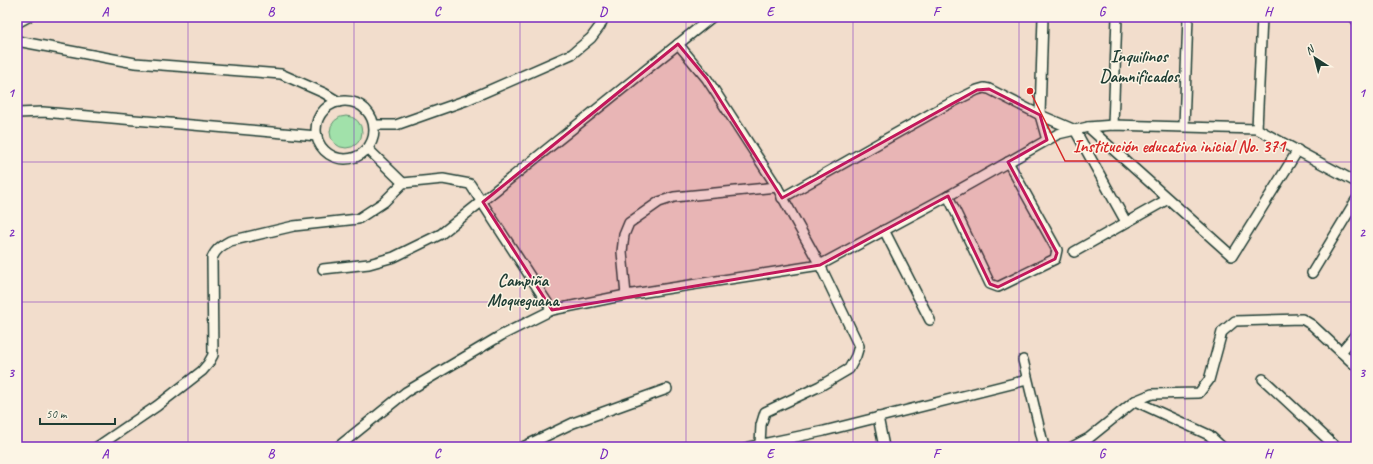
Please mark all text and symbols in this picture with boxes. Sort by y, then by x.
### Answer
text: A [102,4,110,20]
text: B [268,4,276,20]
text: C [434,4,442,20]
text: D [599,4,608,20]
text: E [767,4,776,20]
text: F [933,4,942,20]
text: G [1099,4,1107,20]
text: H [1264,4,1274,20]
north arrow [1295,38,1335,78]
text: N [1302,41,1318,58]
district label: Inquilinos Damnificados [1100,46,1180,87]
text: 1 [8,85,16,101]
text: 1 [1359,85,1367,101]
callout: Institución educativa inicial No. 371 [1065,132,1293,161]
text: Institución educativa inicial No. 371 [1073,136,1287,157]
text: 2 [8,225,15,241]
text: 2 [1359,225,1366,241]
district label: Campiña Moqueguana [487,270,561,311]
text: 3 [8,365,15,381]
text: 3 [1359,365,1366,381]
scale bar [40,400,115,426]
text: 50 m [46,406,68,422]
text: A [102,446,110,462]
text: B [268,446,276,462]
text: C [434,446,442,462]
text: D [599,446,608,462]
text: E [767,446,776,462]
text: F [933,446,942,462]
text: G [1099,446,1107,462]
text: H [1264,446,1274,462]

